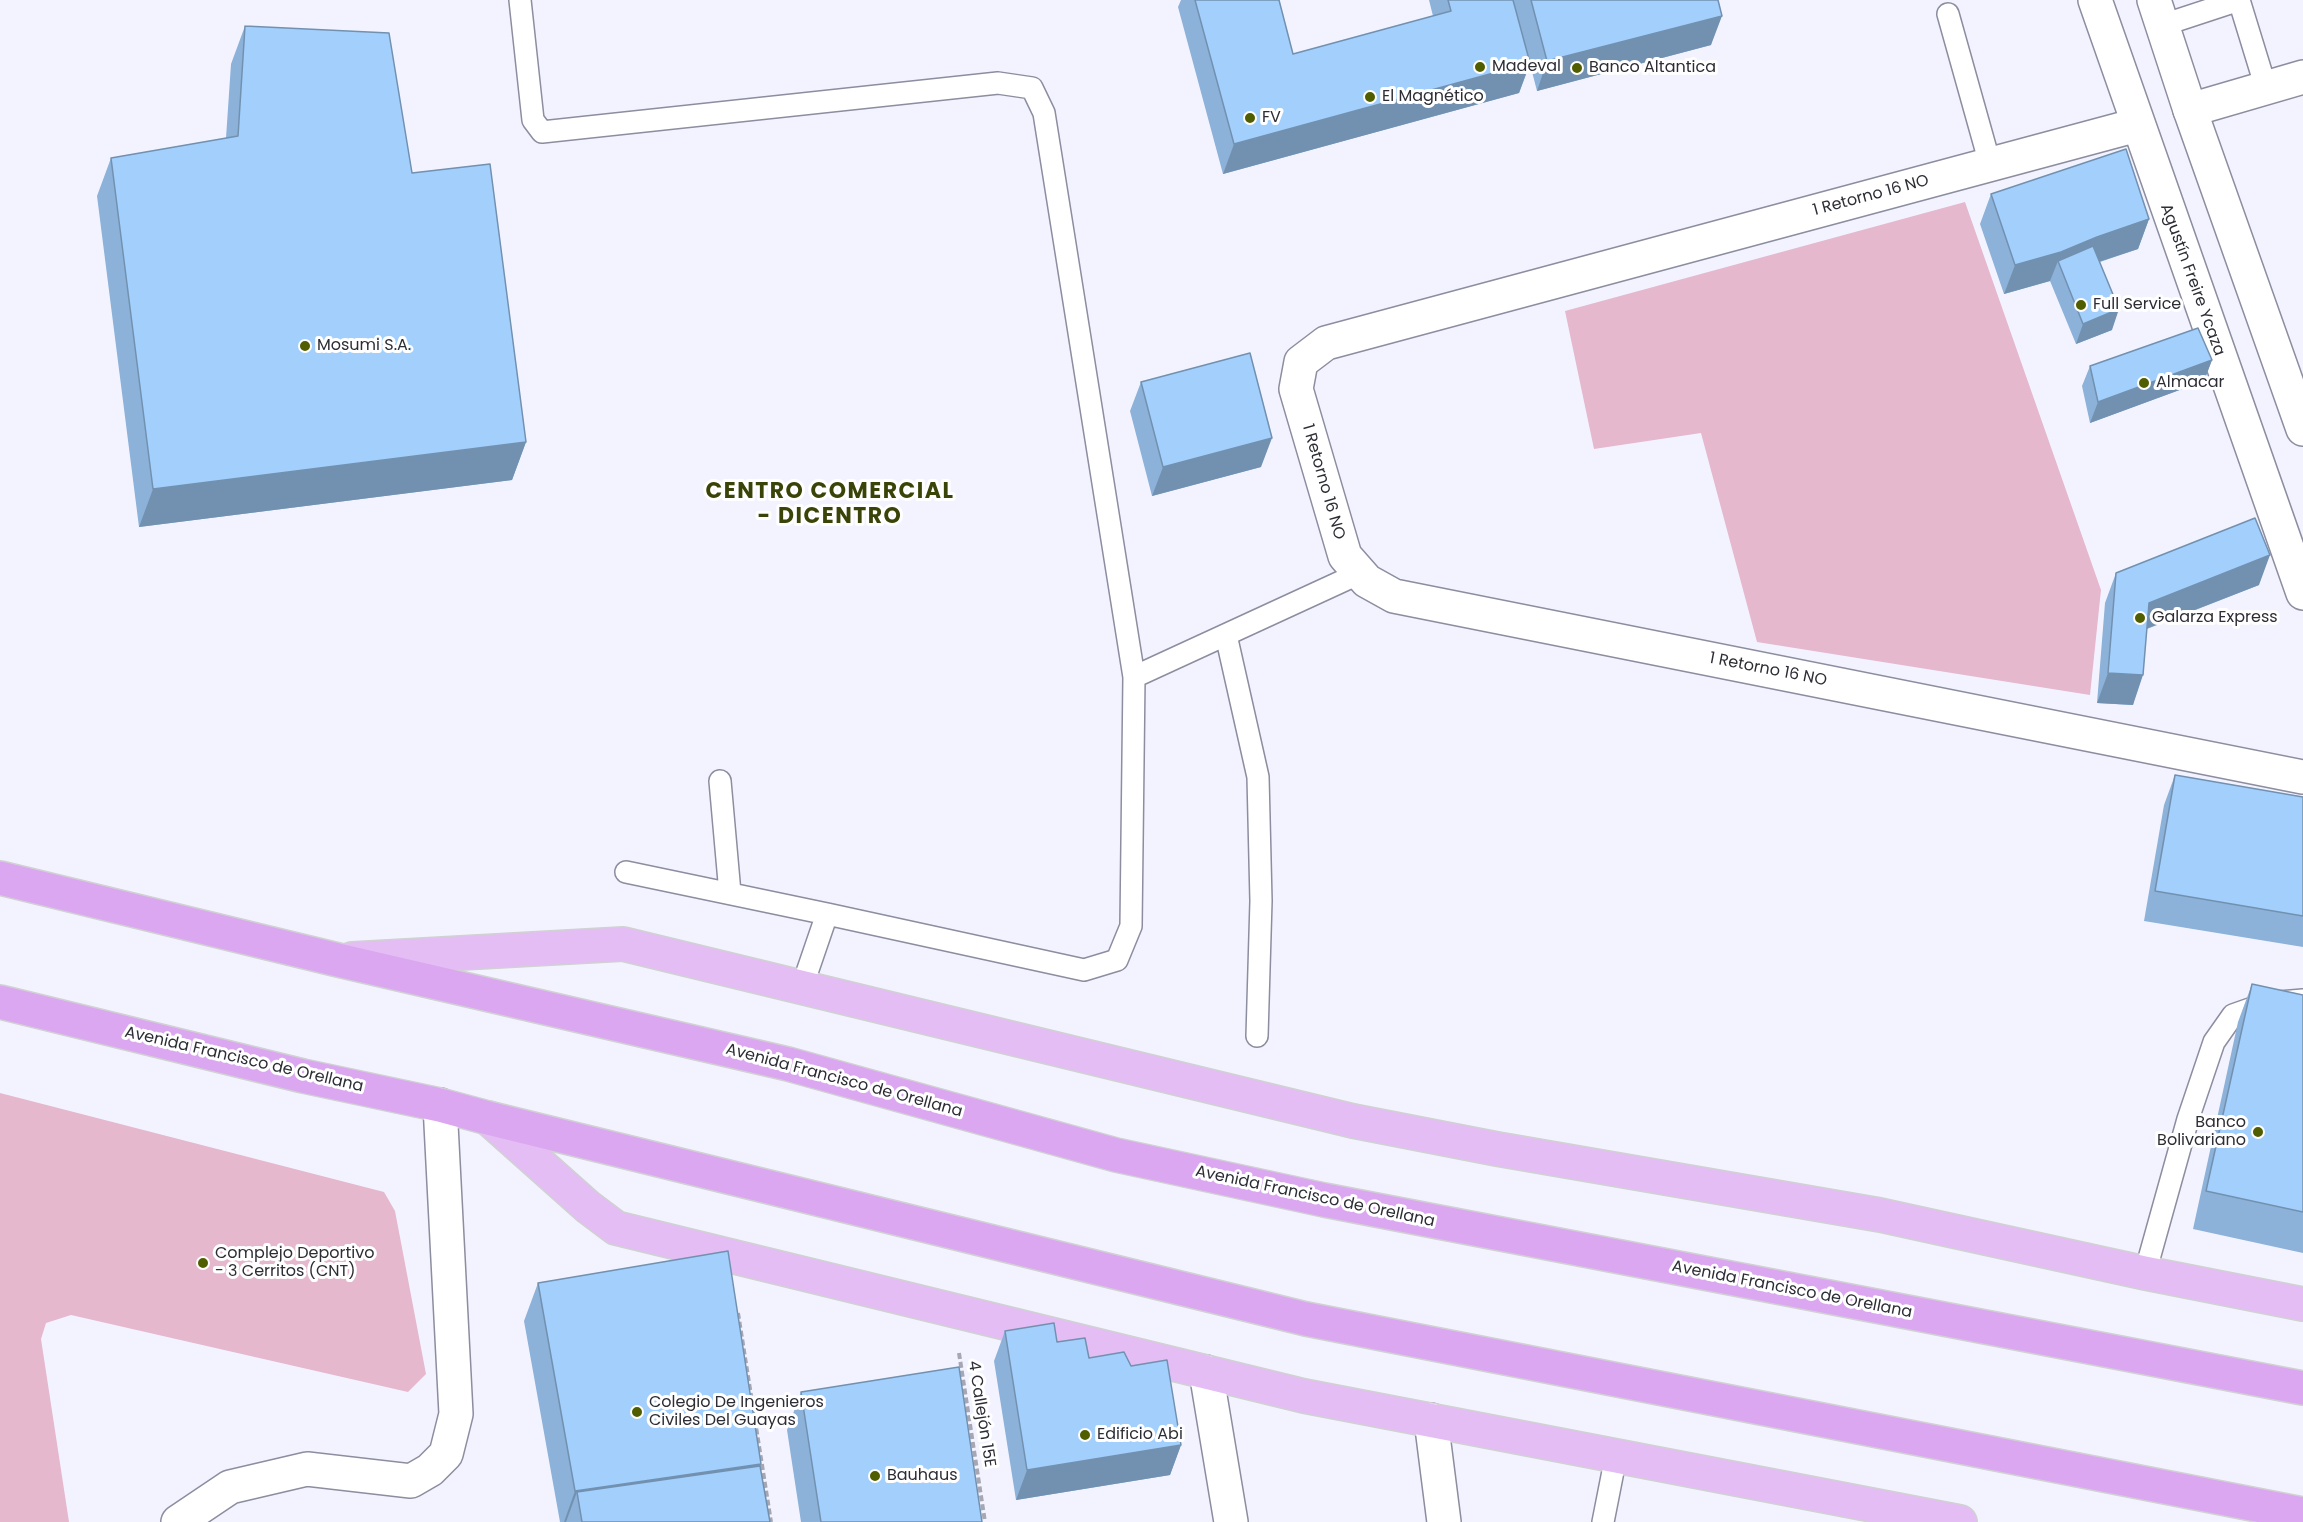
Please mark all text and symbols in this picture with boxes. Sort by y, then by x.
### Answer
place label: Madeval [1492,57,1561,77]
place label: Banco Altantica [1589,58,1716,78]
marker: Madeval [1473,60,1487,74]
marker: Banco Altantica [1570,61,1584,75]
place label: El Magnético [1382,87,1484,107]
marker: El Magnético [1363,90,1377,104]
place label: FV [1262,108,1281,128]
marker: FV [1243,111,1257,125]
street label: 1 Retorno 16 NO [1811,171,1931,221]
street label: Agustín Freire Ycaza [2156,201,2228,359]
place label: Full Service [2093,295,2181,315]
marker: Full Service [2074,298,2088,312]
place label: Mosumi S.A. [317,336,411,356]
marker: Mosumi S.A. [298,339,312,353]
place label: Almacar [2156,373,2225,393]
marker: Almacar [2137,376,2151,390]
street label: 1 Retorno 16 NO [1297,422,1349,542]
district label: CENTRO COMERCIAL - DICENTRO [706,479,954,530]
place label: Galarza Express [2152,608,2278,628]
marker: Galarza Express [2133,611,2147,625]
street label: 1 Retorno 16 NO [1708,649,1828,691]
street label: Avenida Francisco de Orellana [123,1023,365,1097]
street label: Avenida Francisco de Orellana [724,1040,964,1122]
place label: Banco Bolivariano [2157,1113,2246,1151]
marker: Banco Bolivariano [2251,1125,2265,1139]
street label: Avenida Francisco de Orellana [1194,1162,1436,1232]
place label: Complejo Deportivo - 3 Cerritos (CNT) [215,1244,374,1282]
marker: Complejo Deportivo - 3 Cerritos (CNT) [196,1256,210,1270]
street label: Avenida Francisco de Orellana [1670,1257,1914,1323]
street label: 4 Callejón 15E [963,1359,999,1469]
place label: Colegio De Ingenieros Civiles Del Guayas [649,1393,824,1431]
marker: Colegio De Ingenieros Civiles Del Guayas [630,1405,644,1419]
place label: Edificio Abi [1097,1425,1183,1445]
marker: Edificio Abi [1078,1428,1092,1442]
place label: Bauhaus [887,1466,958,1486]
marker: Bauhaus [868,1469,882,1483]

